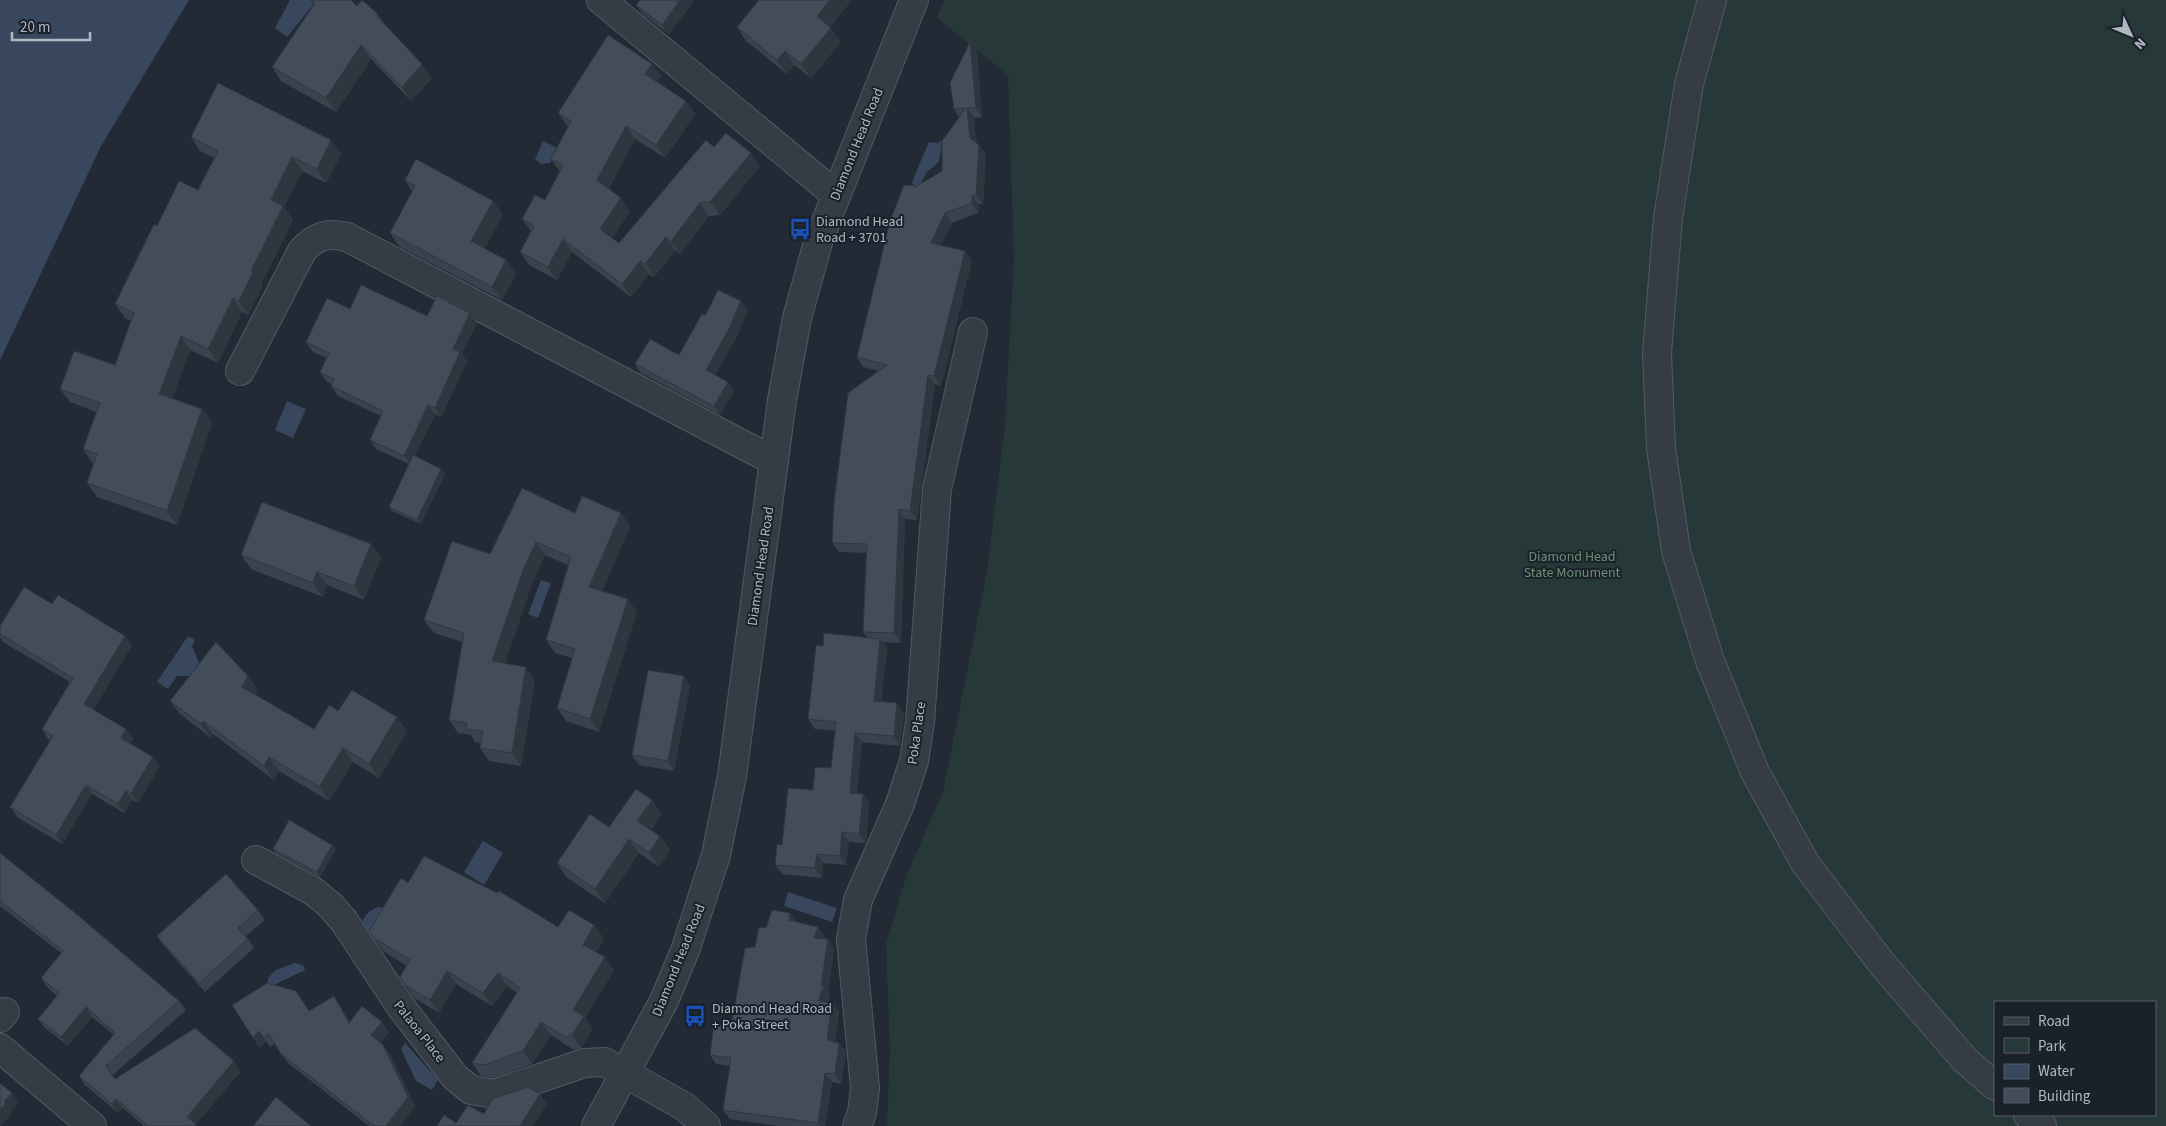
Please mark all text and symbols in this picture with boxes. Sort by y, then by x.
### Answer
scale bar [12,10,90,42]
north arrow [2106,10,2156,60]
text: 20 m [20,17,50,38]
text: N [2129,33,2150,54]
street label: Diamond Head Road [825,85,889,204]
place label: Diamond Head Road + 3701 [816,212,903,248]
bus stop icon: Diamond Head Road + 3701 [787,216,813,242]
street label: Diamond Head Road [743,505,779,627]
park label: Diamond Head State Monument [1524,547,1621,583]
street label: Poka Place [903,700,931,766]
street label: Diamond Head Road [647,901,711,1020]
street label: Palaoa Place [389,996,450,1067]
place label: Diamond Head Road + Poka Street [712,999,832,1035]
legend [1994,1001,2156,1116]
bus stop icon: Diamond Head Road + Poka Street [682,1003,708,1029]
text: Road [2038,1011,2070,1032]
text: Park [2038,1036,2067,1057]
text: Water [2038,1061,2075,1082]
text: Building [2038,1086,2091,1107]

